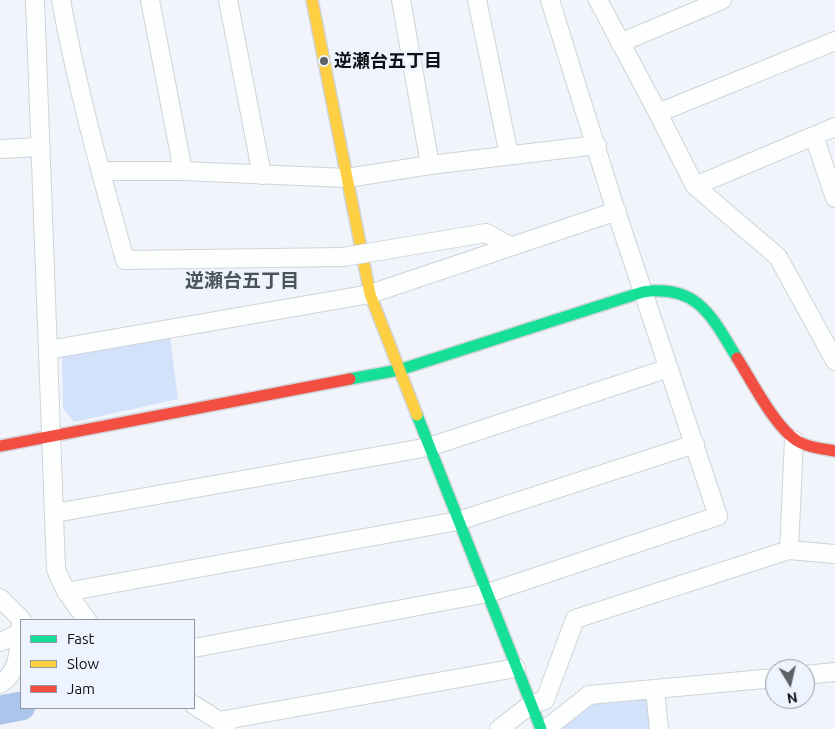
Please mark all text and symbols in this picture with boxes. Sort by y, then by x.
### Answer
place label: 逆瀬台五丁目 [334,50,442,72]
marker: 逆瀬台五丁目 [318,55,330,67]
district label: 逆瀬台五丁目 [185,270,299,292]
legend [20,619,195,709]
text: Fast [67,630,94,647]
text: Slow [67,655,99,672]
north arrow [765,659,815,709]
text: Jam [67,680,95,697]
text: N [786,689,799,707]

